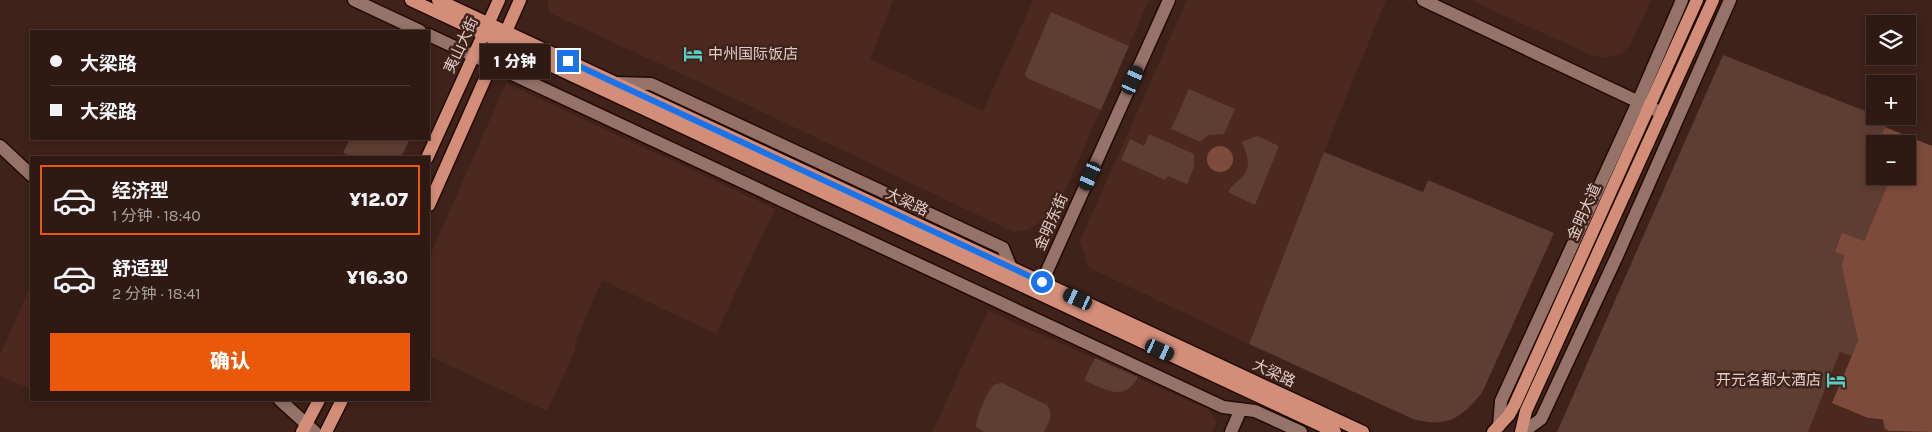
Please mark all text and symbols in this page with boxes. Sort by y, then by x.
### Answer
street label: 夷山大街 [440,14,482,76]
map controls [1866,15,1916,185]
button: layers [1866,15,1916,65]
hotel icon: 中州国际饭店 [682,43,704,65]
callout: 1 分钟 [480,44,550,78]
place label: 中州国际饭店 [708,45,798,63]
route end [557,50,579,72]
text: 1 分钟 [494,52,536,71]
text: 大梁路 [80,53,137,75]
car [1120,63,1145,97]
button: + [1866,75,1916,125]
text: 大梁路 [80,101,137,123]
button: − [1866,135,1916,185]
car [1077,159,1102,193]
icon: car [52,178,97,223]
text: 经济型 [112,180,169,202]
street label: 金明大道 [1564,181,1604,243]
street label: 大梁路 [883,184,931,220]
text: ¥12.07 [349,189,408,211]
street label: 金明东街 [1031,191,1071,253]
text: 1 分钟 · 18:40 [112,206,201,225]
icon: car [52,256,97,301]
text: 舒适型 [112,258,169,280]
text: ¥16.30 [347,267,408,289]
route start [1031,271,1053,293]
text: 2 分钟 · 18:41 [112,284,201,303]
car [1061,286,1094,312]
button: 确认 [50,333,410,391]
car [1143,337,1176,363]
street label: 大梁路 [1250,355,1298,391]
hotel icon: 开元名都大酒店 [1825,369,1847,391]
place label: 开元名都大酒店 [1716,371,1821,389]

